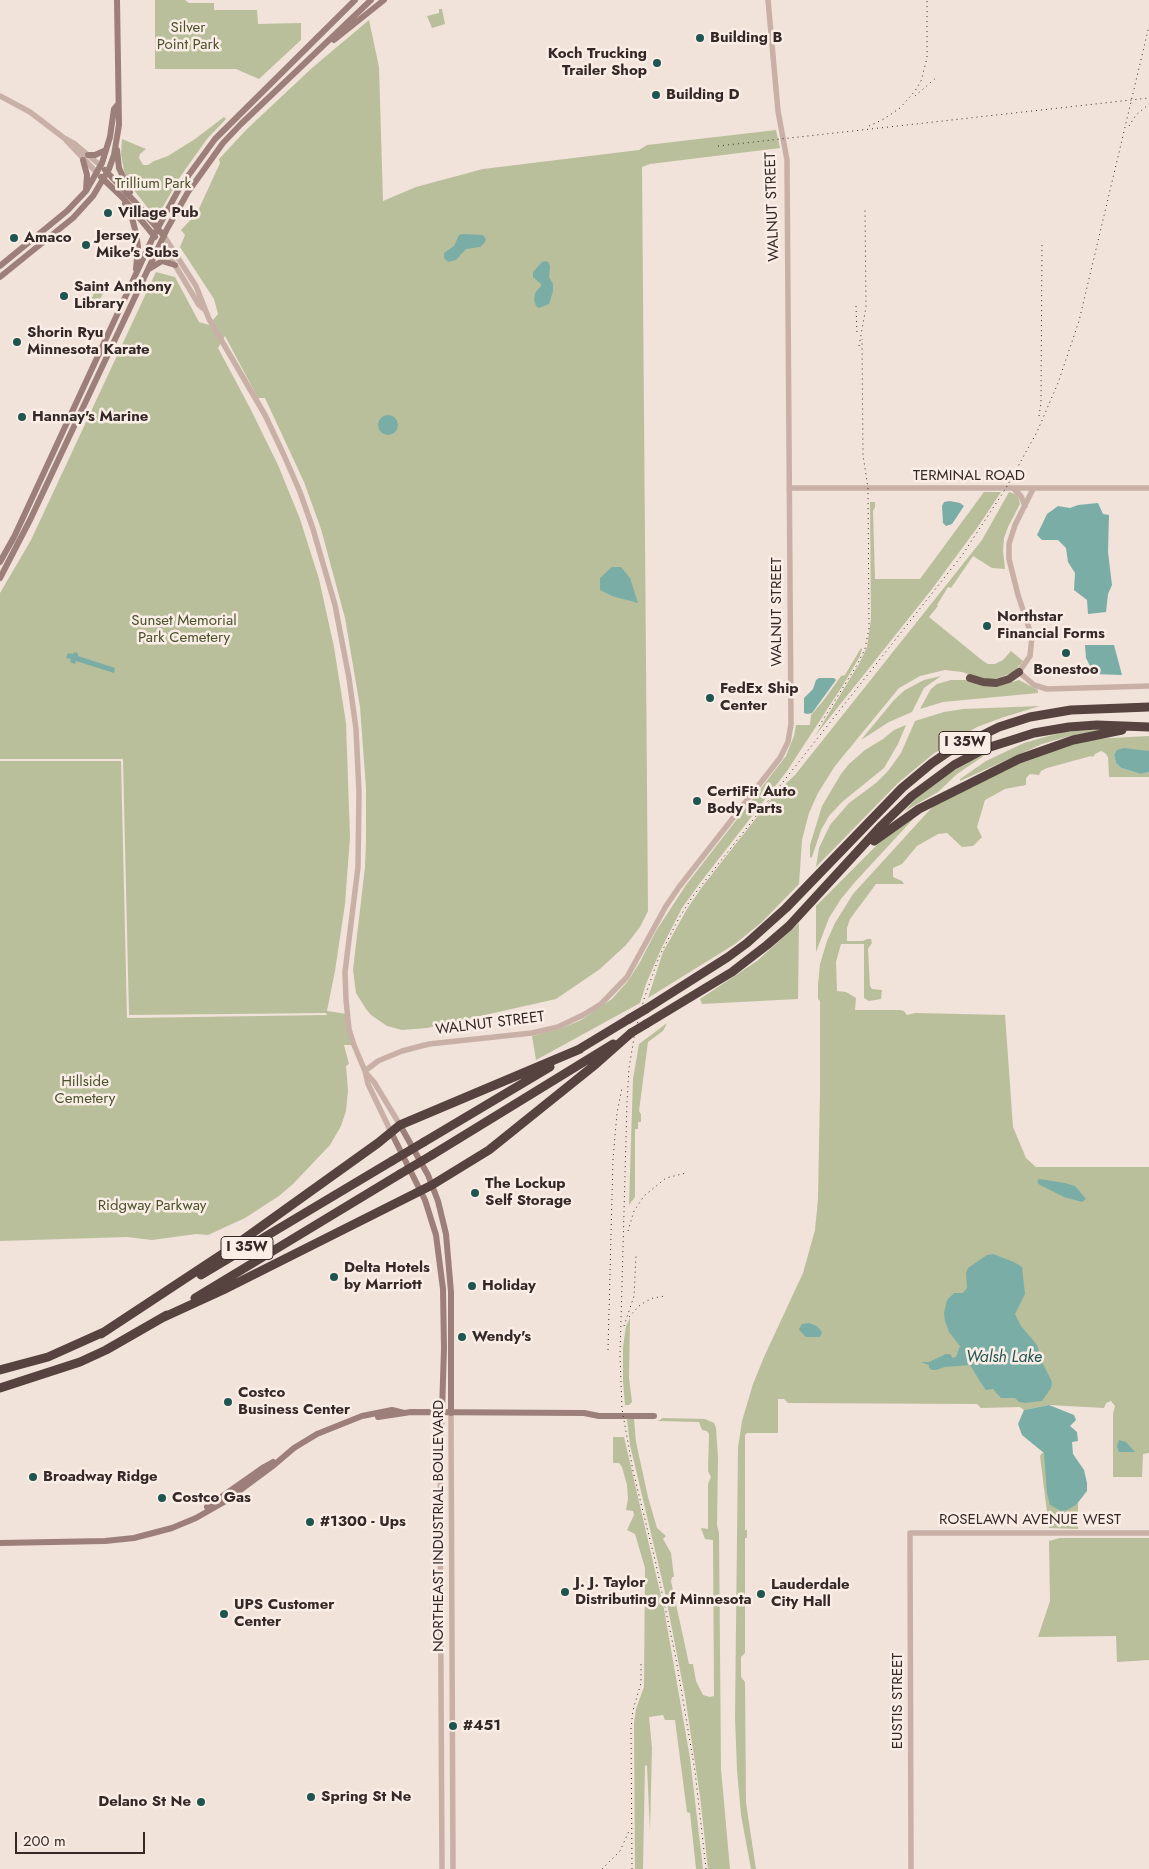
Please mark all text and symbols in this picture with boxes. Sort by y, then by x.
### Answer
park label: Silver Point Park [157,19,219,54]
place label: Building B [710,29,782,47]
marker: Building B [694,32,706,44]
place label: Koch Trucking Trailer Shop [548,45,647,80]
marker: Koch Trucking Trailer Shop [651,57,663,69]
place label: Building D [666,86,739,104]
marker: Building D [650,89,662,101]
street label: WALNUT STREET [762,152,784,262]
park label: Trillium Park [115,175,191,193]
place label: Village Pub [118,204,199,222]
marker: Village Pub [102,207,114,219]
place label: Jersey Mike's Subs [96,227,179,262]
place label: Amaco [24,229,72,247]
marker: Amaco [8,232,20,244]
marker: Jersey Mike's Subs [80,239,92,251]
place label: Saint Anthony Library [74,278,172,313]
marker: Saint Anthony Library [58,290,70,302]
place label: Shorin Ryu Minnesota Karate [27,324,150,359]
marker: Shorin Ryu Minnesota Karate [11,336,23,348]
place label: Hannay's Marine [32,408,148,426]
marker: Hannay's Marine [16,411,28,423]
street label: TERMINAL ROAD [913,467,1025,485]
street label: WALNUT STREET [768,557,786,667]
place label: Northstar Financial Forms [997,608,1105,643]
park label: Sunset Memorial Park Cemetery [131,612,237,647]
marker: Northstar Financial Forms [981,620,993,632]
marker: Bonestoo [1060,647,1072,659]
place label: Bonestoo [1033,661,1099,679]
place label: FedEx Ship Center [720,680,799,715]
marker: FedEx Ship Center [704,692,716,704]
road number: I 35W [939,731,991,754]
place label: CertiFit Auto Body Parts [707,783,796,818]
marker: CertiFit Auto Body Parts [691,795,703,807]
street label: WALNUT STREET [435,1008,545,1040]
park label: Hillside Cemetery [55,1073,115,1108]
place label: The Lockup Self Storage [485,1175,572,1210]
marker: The Lockup Self Storage [469,1187,481,1199]
park label: Ridgway Parkway [98,1197,206,1215]
road number: I 35W [221,1236,273,1260]
place label: Delta Hotels by Marriott [344,1259,430,1294]
marker: Delta Hotels by Marriott [328,1271,340,1283]
place label: Holiday [482,1277,536,1295]
marker: Holiday [466,1280,478,1292]
place label: Wendy's [472,1328,531,1346]
marker: Wendy's [456,1331,468,1343]
water label: Walsh Lake [966,1348,1042,1368]
place label: Costco Business Center [238,1384,350,1419]
marker: Costco Business Center [222,1396,234,1408]
street label: NORTHEAST INDUSTRIAL BOULEVARD [430,1400,448,1652]
place label: Broadway Ridge [43,1468,158,1486]
marker: Broadway Ridge [27,1471,39,1483]
place label: Costco Gas [172,1489,251,1507]
marker: Costco Gas [156,1492,168,1504]
street label: ROSELAWN AVENUE WEST [939,1511,1121,1529]
place label: #1300 - Ups [320,1513,406,1531]
marker: #1300 - Ups [304,1516,316,1528]
place label: J. J. Taylor Distributing of Minnesota [575,1574,752,1609]
place label: Lauderdale City Hall [771,1576,850,1611]
marker: J. J. Taylor Distributing of Minnesota [559,1586,571,1598]
marker: Lauderdale City Hall [755,1588,767,1600]
place label: UPS Customer Center [234,1596,334,1631]
marker: UPS Customer Center [218,1608,230,1620]
street label: EUSTIS STREET [889,1653,907,1749]
place label: #451 [463,1717,501,1735]
marker: #451 [447,1720,459,1732]
place label: Spring St Ne [321,1788,411,1806]
marker: Spring St Ne [305,1791,317,1803]
place label: Delano St Ne [98,1793,191,1811]
marker: Delano St Ne [195,1796,207,1808]
scale bar [18,1822,148,1854]
text: 200 m [23,1830,66,1852]

